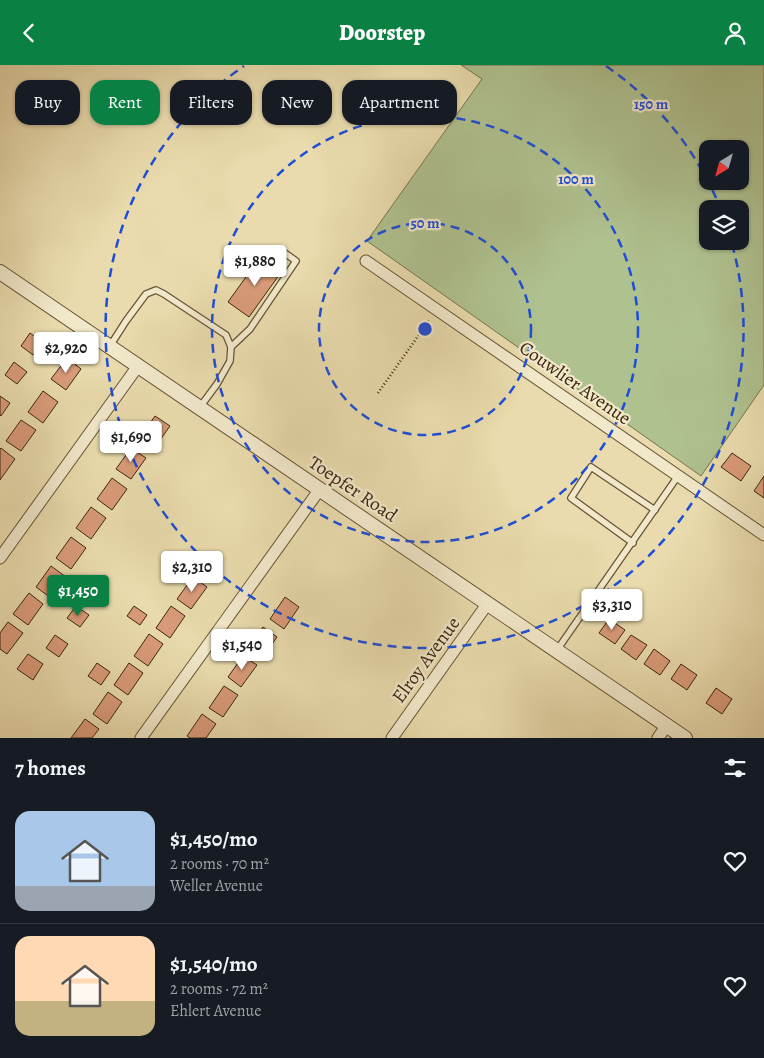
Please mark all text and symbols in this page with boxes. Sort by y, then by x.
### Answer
text: Doorstep [339,18,425,48]
icon: back [15,19,43,47]
icon: person [721,19,749,47]
chip: Buy [15,80,80,125]
chip: Rent [90,80,160,125]
chip: Filters [170,80,252,125]
chip: New [262,80,332,125]
chip: Apartment [342,80,457,125]
text: 150 m [634,94,669,114]
north arrow [699,140,749,190]
map controls [699,140,749,250]
text: 100 m [558,169,594,189]
button: layers [699,200,749,250]
text: 50 m [410,213,440,233]
pin: $1,880 [214,245,296,287]
text: $1,880 [235,250,275,272]
centre of rings [416,320,434,338]
pin: $2,920 [25,331,107,374]
street label: Couwlier Avenue [514,335,636,431]
text: $2,920 [45,337,87,359]
pin: $1,690 [90,421,172,463]
text: $1,690 [111,426,151,448]
street label: Toepfer Road [303,450,403,529]
pin: $2,310 [151,551,233,593]
text: $2,310 [172,556,212,578]
pin: $1,450 [37,575,119,617]
text: $1,450 [58,580,98,602]
pin: $3,310 [571,589,653,631]
text: $3,310 [592,594,632,616]
street label: Elroy Avenue [386,612,466,708]
pin: $1,540 [201,629,283,671]
text: $1,540 [222,634,262,656]
text: 7 homes [15,754,86,782]
icon: filters [721,754,749,782]
text: $1,450/mo [170,825,258,853]
icon: home [55,831,115,891]
icon: heart [721,847,749,875]
text: 2 rooms · 70 m² [170,853,269,875]
text: Weller Avenue [170,875,263,897]
text: $1,540/mo [170,950,258,978]
icon: home [55,956,115,1016]
icon: heart [721,972,749,1000]
text: 2 rooms · 72 m² [170,978,268,1000]
text: Ehlert Avenue [170,1000,261,1022]

